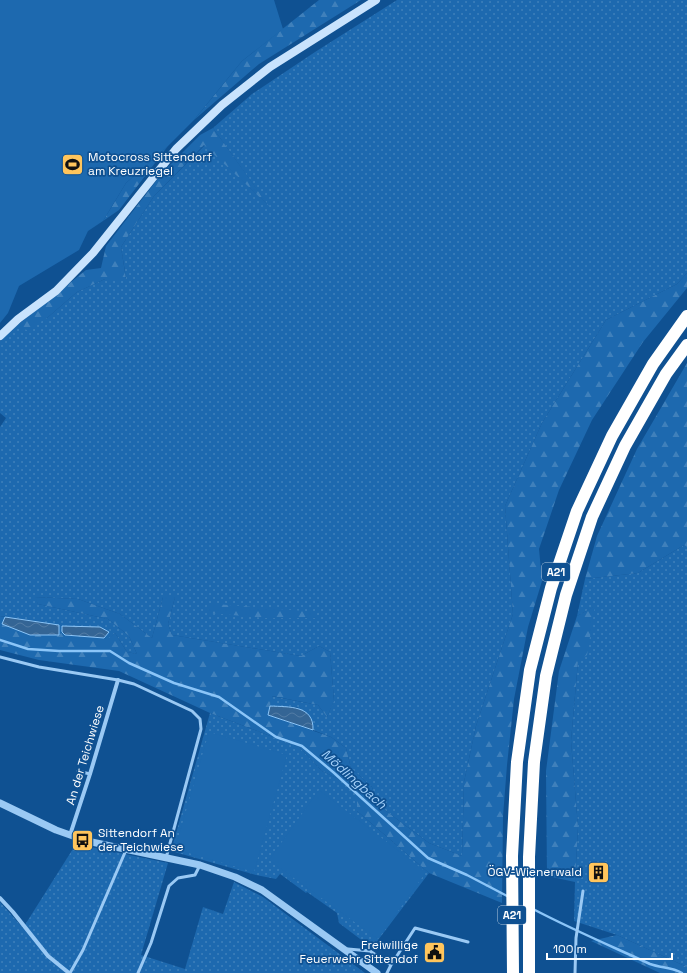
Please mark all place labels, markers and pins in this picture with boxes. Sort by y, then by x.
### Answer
place label: Motocross Sittendorf am Kreuzriegel [88,149,212,179]
sports icon: Motocross Sittendorf am Kreuzriegel [60,151,86,177]
place label: Sittendorf An der Teichwiese [98,825,184,855]
bus stop icon: Sittendorf An der Teichwiese [70,827,96,853]
building icon: ÖGV-Wienerwald [585,859,611,885]
place label: ÖGV-Wienerwald [488,864,582,880]
place label: Freiwillige Feuerwehr Sittendof [300,937,418,967]
public building icon: Freiwillige Feuerwehr Sittendof [421,939,447,965]

